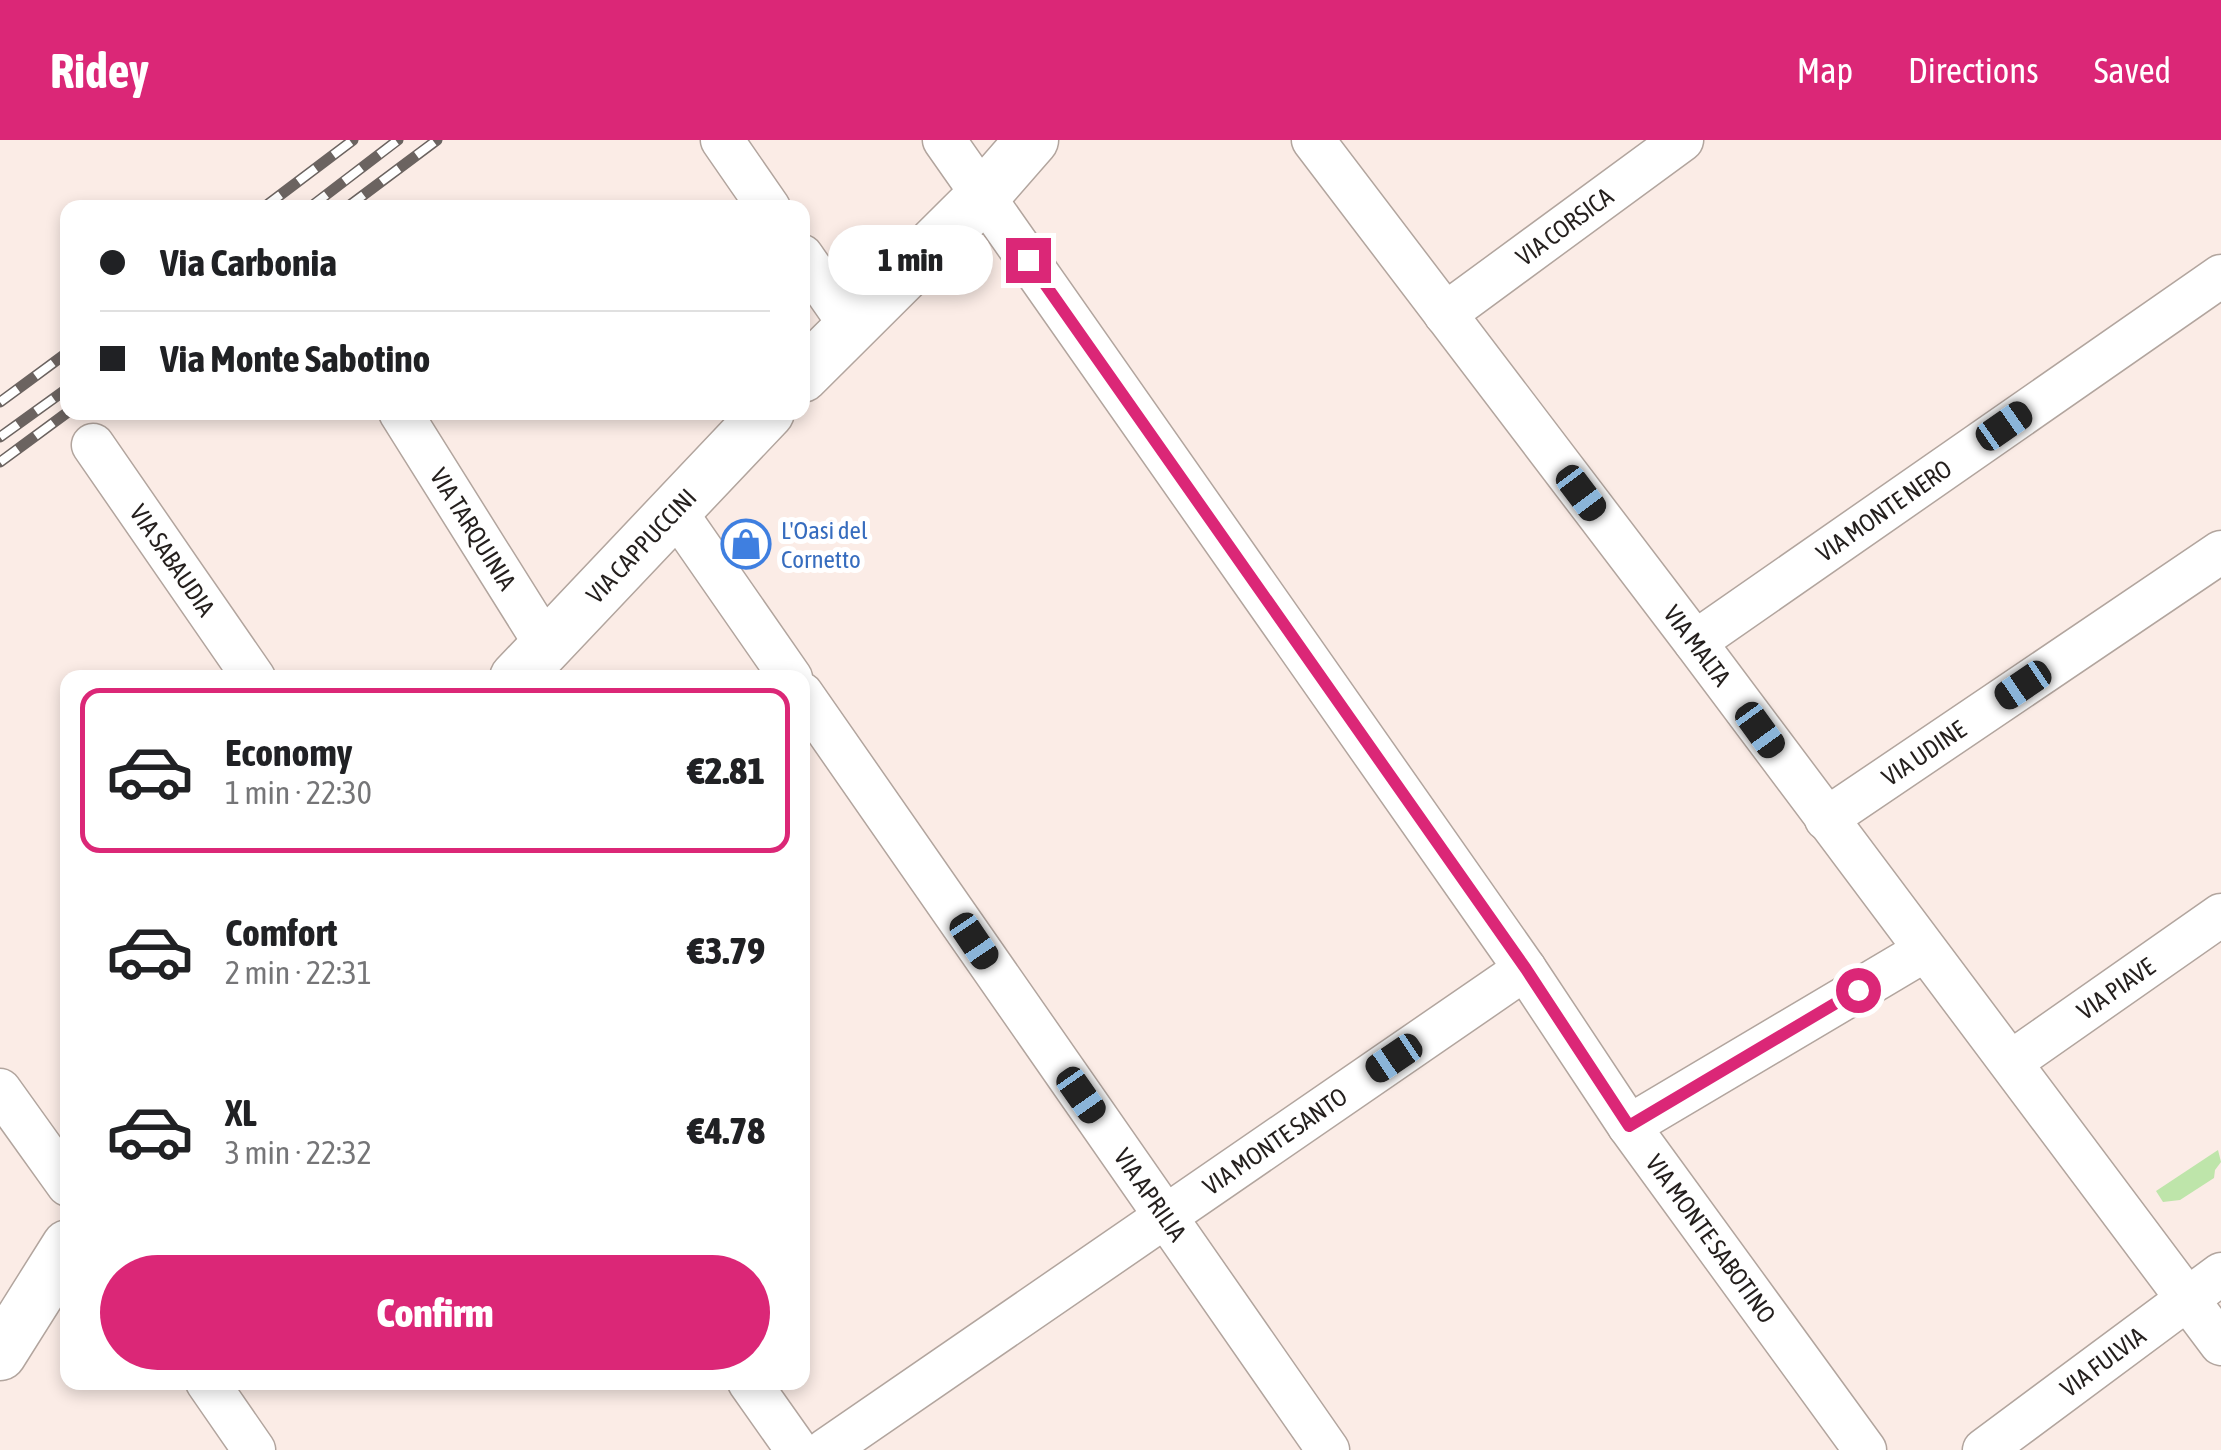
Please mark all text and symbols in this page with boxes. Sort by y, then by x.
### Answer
text: Ridey [50,43,149,98]
text: Map [1797,50,1853,90]
text: Directions [1908,50,2039,90]
text: Saved [2094,50,2171,90]
street label: VIA CORSICA [1511,181,1619,271]
callout: 1 min [828,225,993,295]
route end [1006,238,1051,283]
text: Via Carbonia [160,241,337,284]
text: 1 min [878,241,943,278]
text: Via Monte Sabotino [160,337,431,380]
car [1971,397,2037,455]
street label: VIA MONTE NERO [1811,454,1957,567]
car [1551,460,1611,526]
street label: VIA TARQUINIA [425,463,522,595]
street label: VIA CAPPUCCINI [581,483,702,609]
street label: VIA SABAUDIA [124,499,221,622]
place label: L'Oasi del Cornetto [781,516,868,573]
shop icon: L'Oasi del Cornetto [720,518,772,570]
street label: VIA MALTA [1658,600,1737,692]
car [1990,656,2056,714]
car [1730,697,1790,763]
street label: VIA UDINE [1877,715,1971,791]
icon: car [105,726,195,816]
text: Economy [225,731,352,774]
text: €2.81 [688,749,765,792]
text: 1 min · 22:30 [225,774,372,811]
icon: car [105,906,195,996]
car [945,908,1003,974]
text: Comfort [225,911,337,954]
text: €3.79 [688,929,765,972]
street label: VIA PIAVE [2072,952,2160,1025]
text: 2 min · 22:31 [225,954,372,991]
route start [1836,968,1881,1013]
car [1361,1029,1427,1087]
car [1052,1062,1110,1128]
street label: VIA MONTE SANTO [1198,1082,1352,1200]
icon: car [105,1086,195,1176]
text: XL [225,1091,257,1134]
text: €4.78 [688,1109,765,1152]
text: 3 min · 22:32 [225,1134,372,1171]
street label: VIA APRILIA [1109,1143,1193,1247]
street label: VIA MONTE SABOTINO [1641,1149,1782,1328]
button: Confirm [100,1255,770,1370]
street label: VIA FULVIA [2055,1321,2151,1402]

